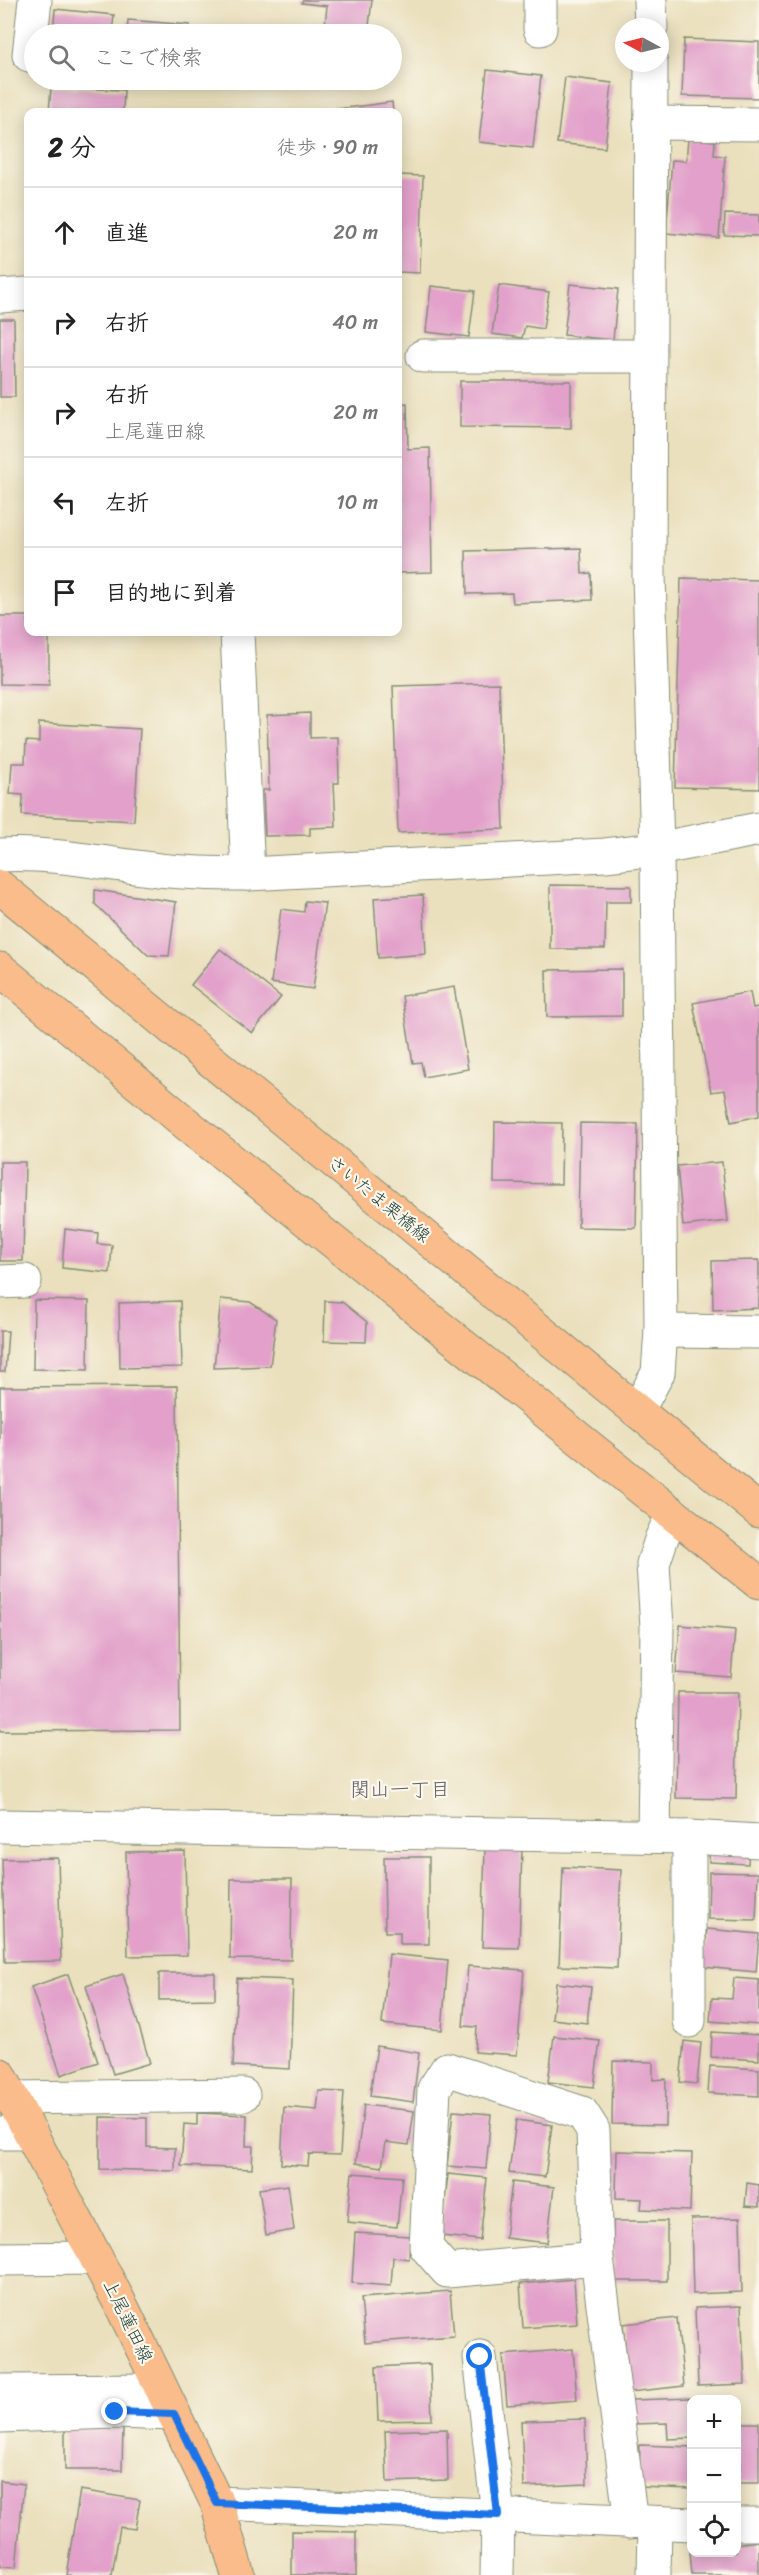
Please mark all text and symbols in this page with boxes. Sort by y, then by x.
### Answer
north arrow [615,18,669,72]
search box [24,24,402,90]
text: ここで検索 [93,38,203,77]
icon: search [45,41,78,74]
text: 2 分 [48,124,96,170]
text: 徒歩 · 90 m [277,130,378,165]
text: 直進 [105,213,149,252]
text: 20 m [333,215,378,250]
icon: ahead [48,216,81,249]
text: 右折 [105,303,149,342]
text: 40 m [332,305,378,340]
icon: right [48,306,81,339]
text: 右折 [105,375,149,414]
text: 20 m [333,395,378,430]
icon: right [48,396,81,429]
text: 上尾蓮田線 [105,414,205,449]
text: 左折 [105,483,149,522]
text: 10 m [336,485,378,520]
icon: left [48,486,81,519]
text: 目的地に到着 [105,573,237,612]
icon: arrive [48,576,81,609]
street label: さいたま栗橋線 [320,1147,438,1251]
district label: 関山一丁目 [350,1772,450,1807]
street label: 上尾蓮田線 [94,2274,162,2368]
route start [466,2343,492,2369]
map controls [687,2395,741,2557]
button: + [687,2395,741,2449]
route end [101,2398,127,2424]
button: − [687,2449,741,2503]
button: locate [687,2503,741,2557]

